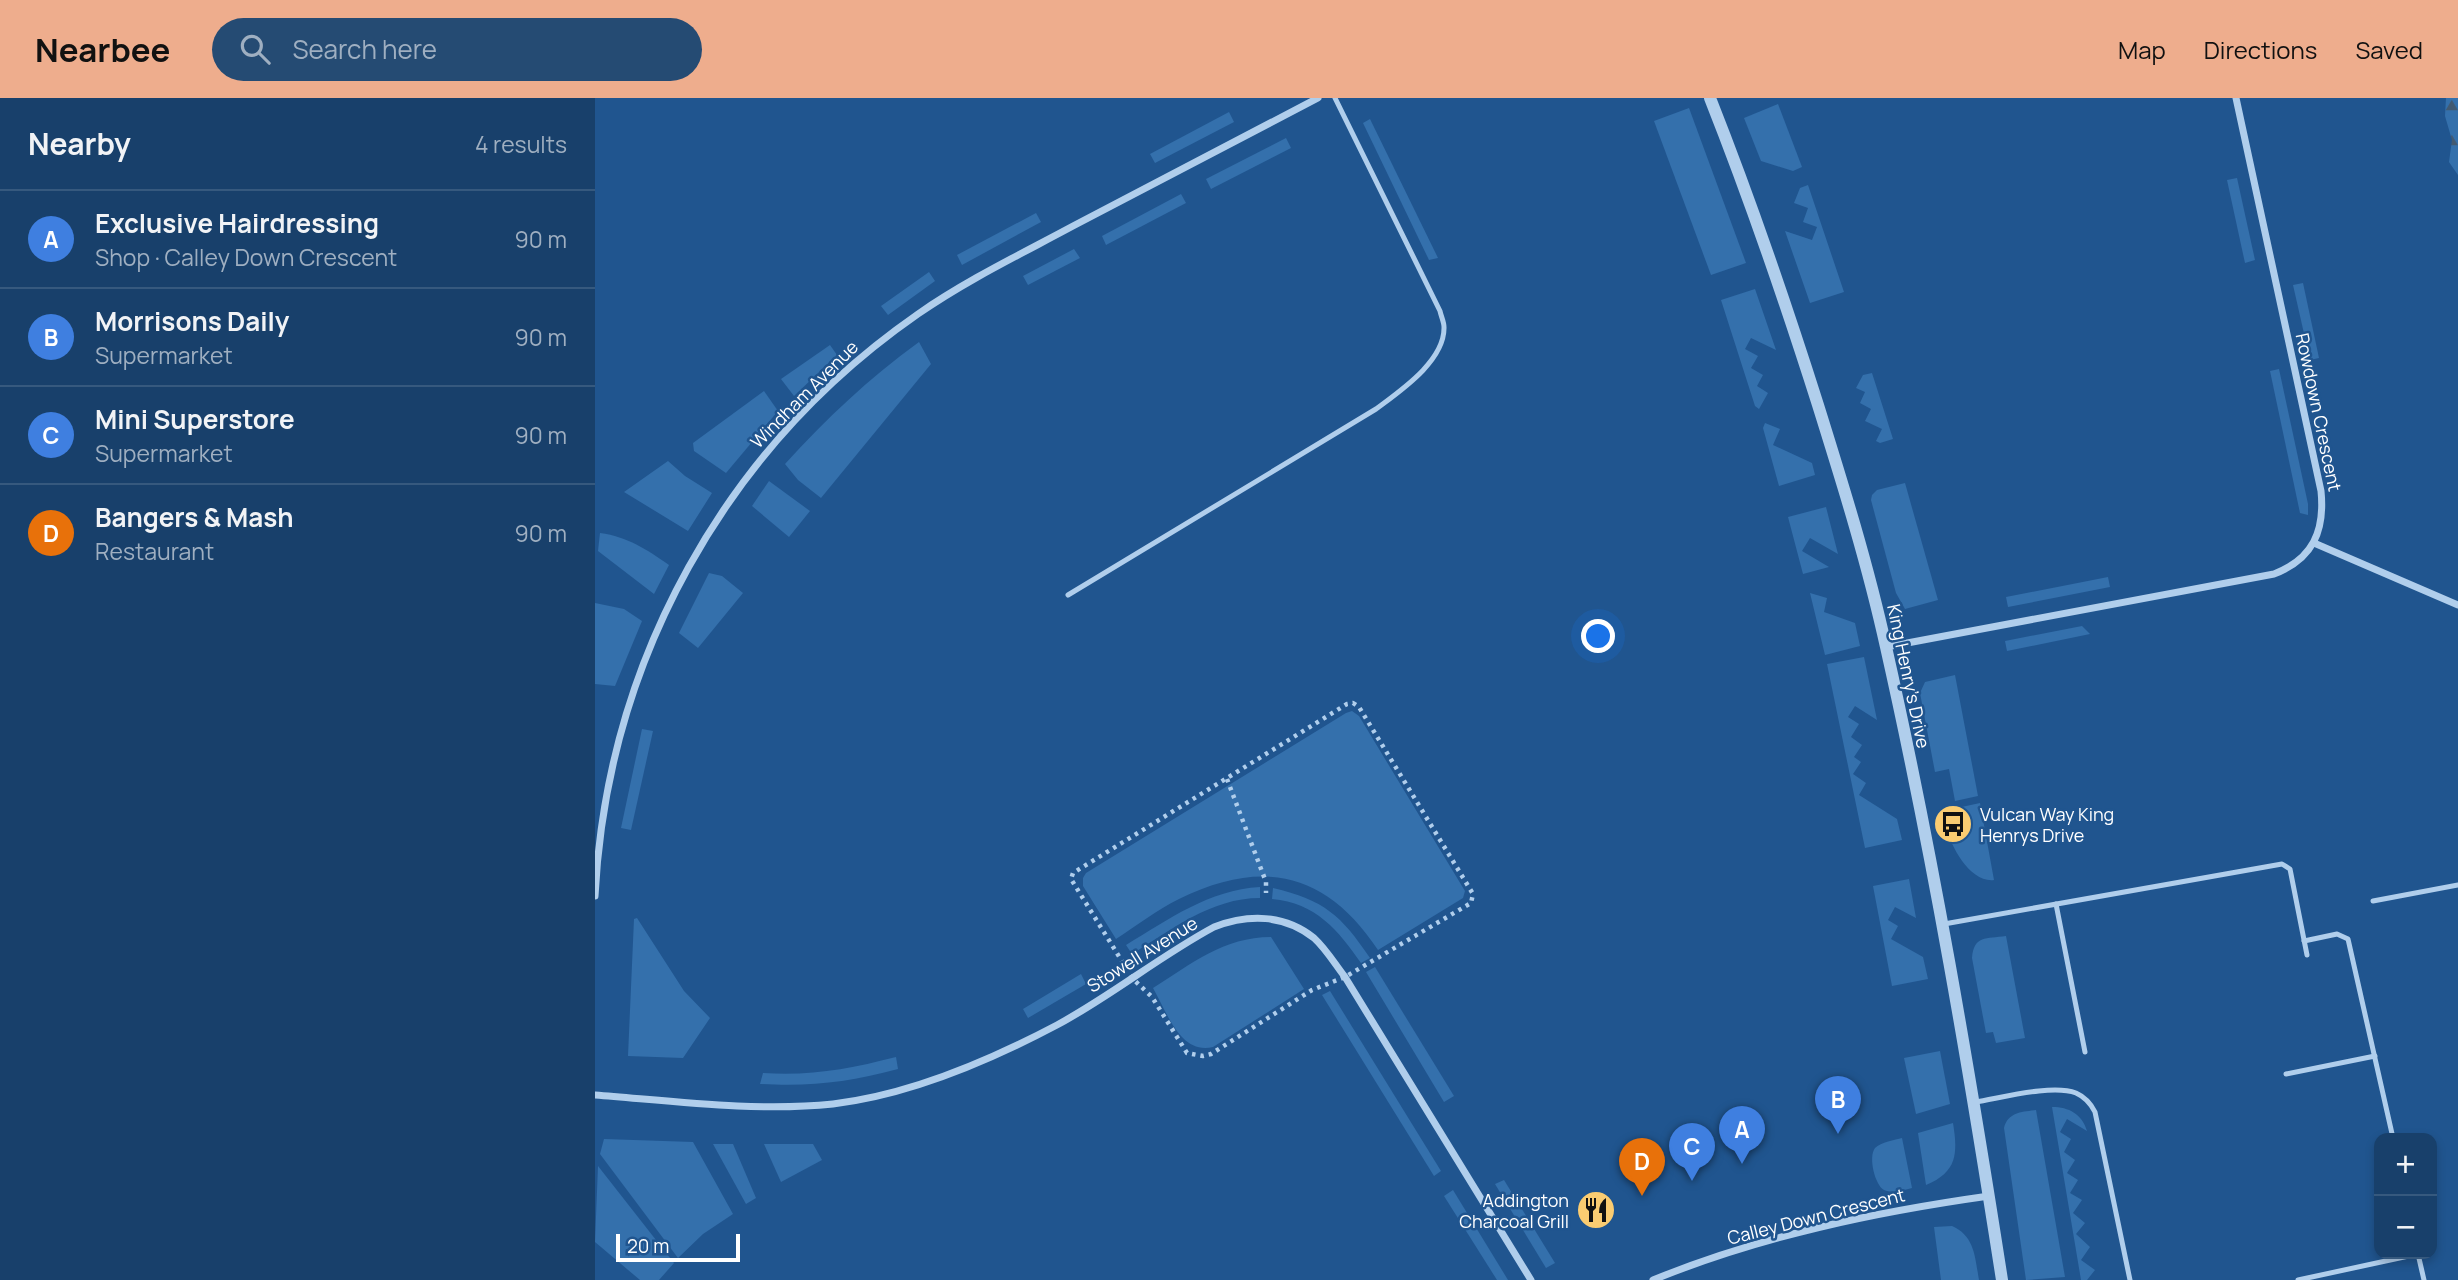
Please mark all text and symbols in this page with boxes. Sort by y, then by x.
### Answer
search box [212,18,702,81]
text: Nearbee [35,27,170,72]
icon: search [236,30,274,68]
text: Search here [292,31,437,67]
text: Map [2118,33,2166,66]
text: Directions [2204,33,2317,66]
text: Saved [2355,33,2423,66]
text: Nearby [28,123,131,164]
text: 4 results [475,128,567,160]
text: Exclusive Hairdressing [95,205,379,241]
text: A [43,223,59,255]
text: 90 m [515,223,567,255]
text: Shop · Calley Down Crescent [95,241,397,273]
text: Morrisons Daily [95,303,289,339]
text: B [44,321,58,353]
text: 90 m [515,321,567,353]
street label: Rowdown Crescent [2291,331,2347,493]
street label: Windham Avenue [745,335,863,453]
text: Supermarket [95,339,233,371]
text: Mini Superstore [95,401,295,437]
text: C [43,419,60,451]
text: 90 m [515,419,567,451]
text: Supermarket [95,437,233,469]
text: Bangers & Mash [95,499,294,535]
text: D [43,517,59,549]
text: 90 m [515,517,567,549]
text: Restaurant [95,535,214,567]
street label: King Henry's Drive [1882,602,1936,750]
your location [1581,619,1615,653]
place label: Vulcan Way King Henrys Drive [1980,802,2114,847]
bus stop icon: Vulcan Way King Henrys Drive [1932,803,1974,845]
street label: Stowell Avenue [1082,910,1202,998]
pin: B [1815,1076,1861,1134]
pin: A [1719,1106,1765,1164]
pin: C [1669,1123,1715,1181]
map controls [2374,1133,2437,1259]
button: + [2374,1133,2437,1196]
pin: D [1619,1138,1665,1196]
street label: Calley Down Crescent [1725,1182,1907,1250]
place label: Addington Charcoal Grill [1459,1188,1569,1233]
restaurant icon: Addington Charcoal Grill [1575,1189,1617,1231]
button: − [2374,1196,2437,1259]
scale bar [616,1231,740,1263]
text: 20 m [627,1233,669,1259]

